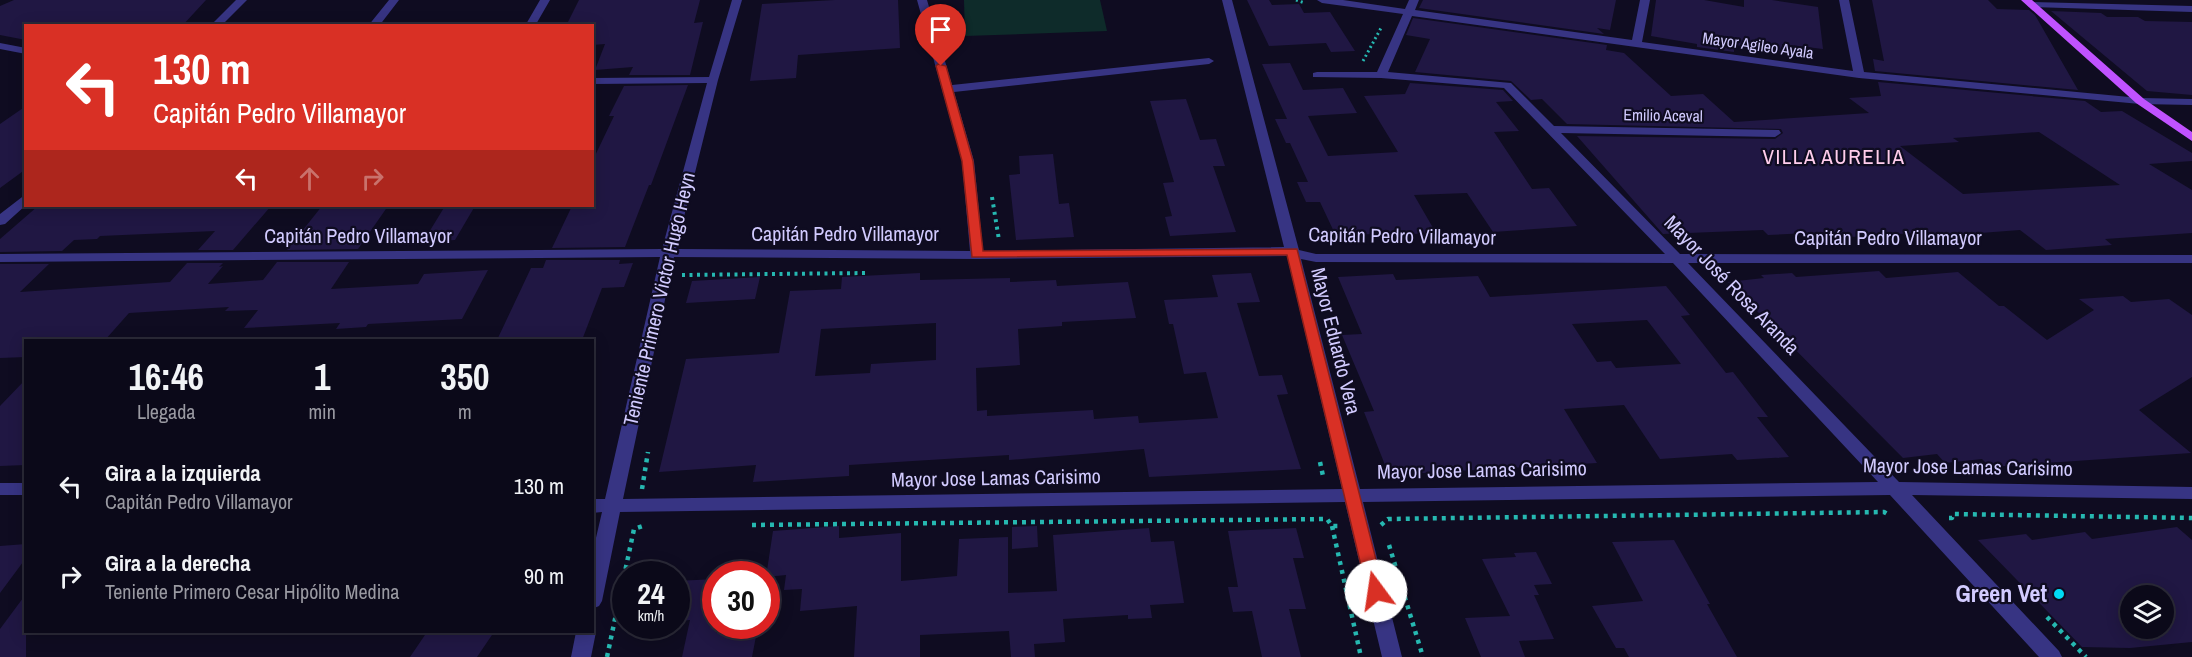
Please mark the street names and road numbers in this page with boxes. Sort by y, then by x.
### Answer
street label: Mayor Agileo Ayala [1701,26,1816,64]
street label: Emilio Aceval [1623,103,1703,127]
street label: Teniente Primero Victor Hugo Heyn [616,169,701,428]
street label: Mayor José Rosa Aranda [1659,209,1806,360]
street label: Capitán Pedro Villamayor [751,220,939,247]
street label: Capitán Pedro Villamayor [1308,220,1497,251]
street label: Capitán Pedro Villamayor [264,222,452,249]
street label: Capitán Pedro Villamayor [1794,224,1982,251]
street label: Mayor Eduardo Vera [1305,265,1368,417]
street label: Mayor Jose Lamas Carisimo [1863,451,2073,482]
street label: Mayor Jose Lamas Carisimo [1377,454,1587,485]
street label: Mayor Jose Lamas Carisimo [891,462,1101,493]

